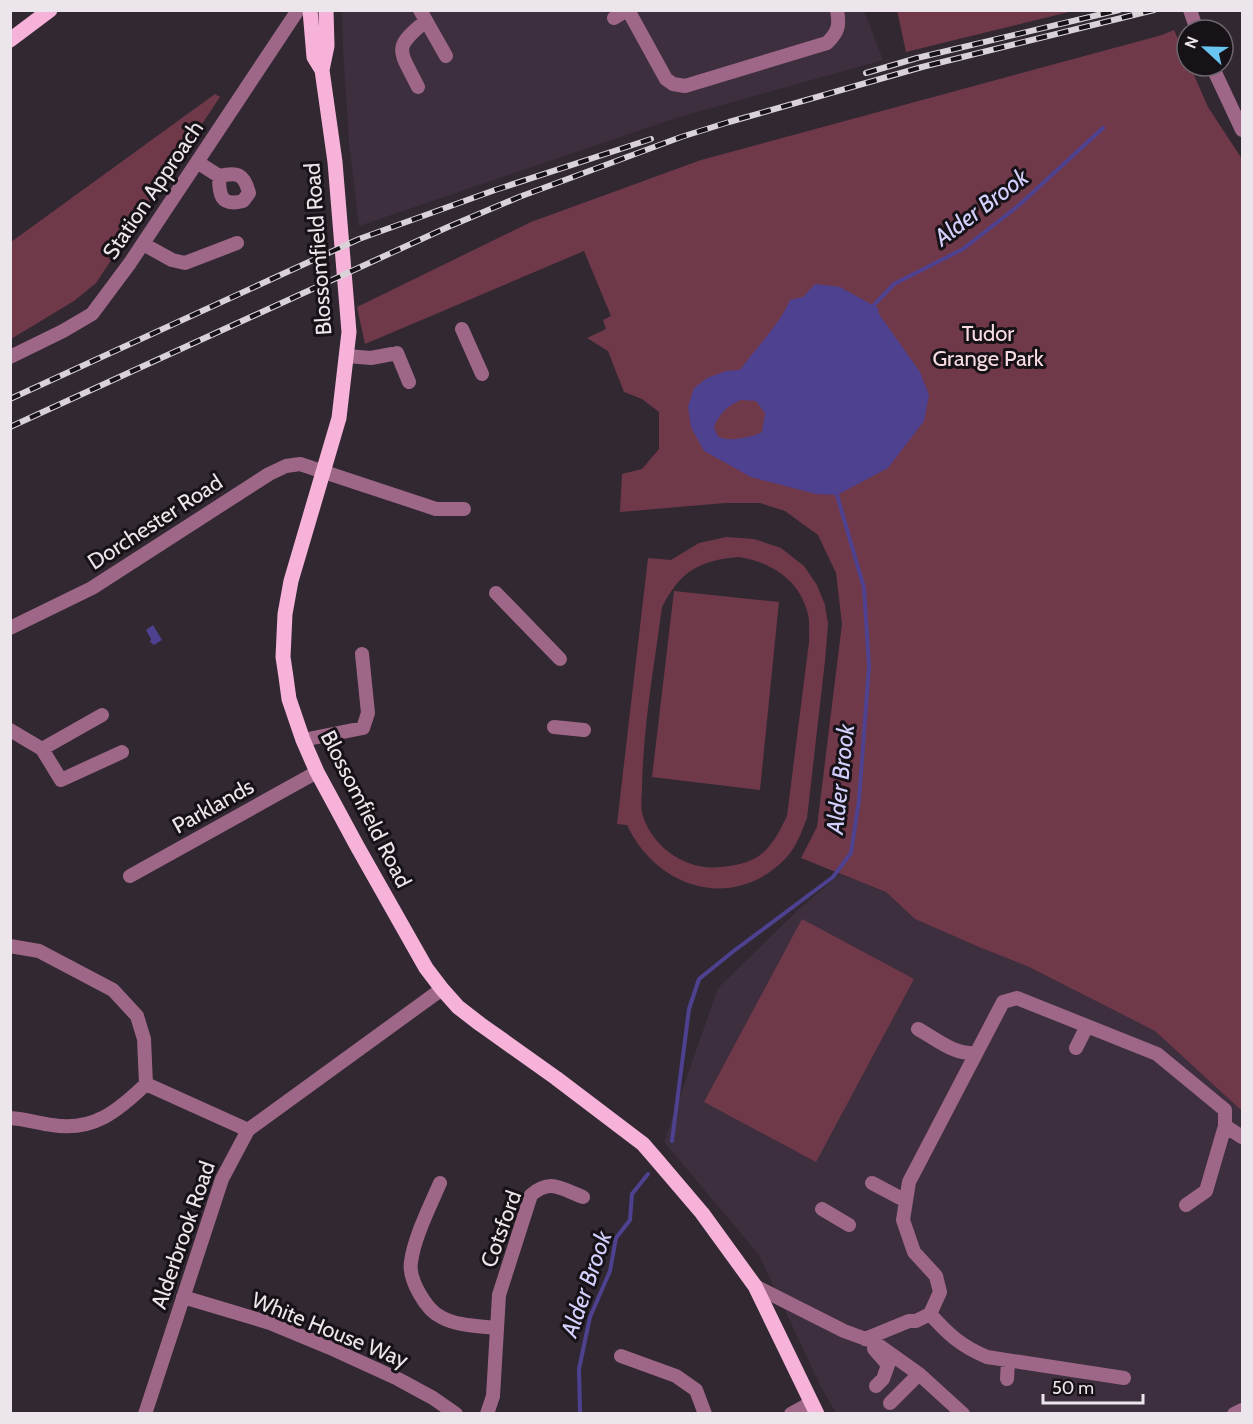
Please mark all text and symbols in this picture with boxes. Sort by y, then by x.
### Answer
north arrow [1175,18,1235,78]
text: N [1181,34,1202,51]
street label: Station Approach [97,116,209,264]
street label: Blossomfield Road [299,162,337,336]
water label: Alder Brook [927,162,1034,252]
park label: Tudor Grange Park [932,320,1044,372]
street label: Dorchester Road [83,468,227,576]
water label: Alder Brook [820,722,860,836]
street label: Blossomfield Road [315,726,417,892]
street label: Parklands [168,773,258,839]
street label: Alderbrook Road [145,1158,221,1312]
street label: Cotsford [475,1187,527,1271]
water label: Alder Brook [554,1226,618,1342]
street label: White House Way [248,1286,412,1374]
scale bar [1043,1367,1144,1405]
text: 50 m [1052,1377,1094,1399]

